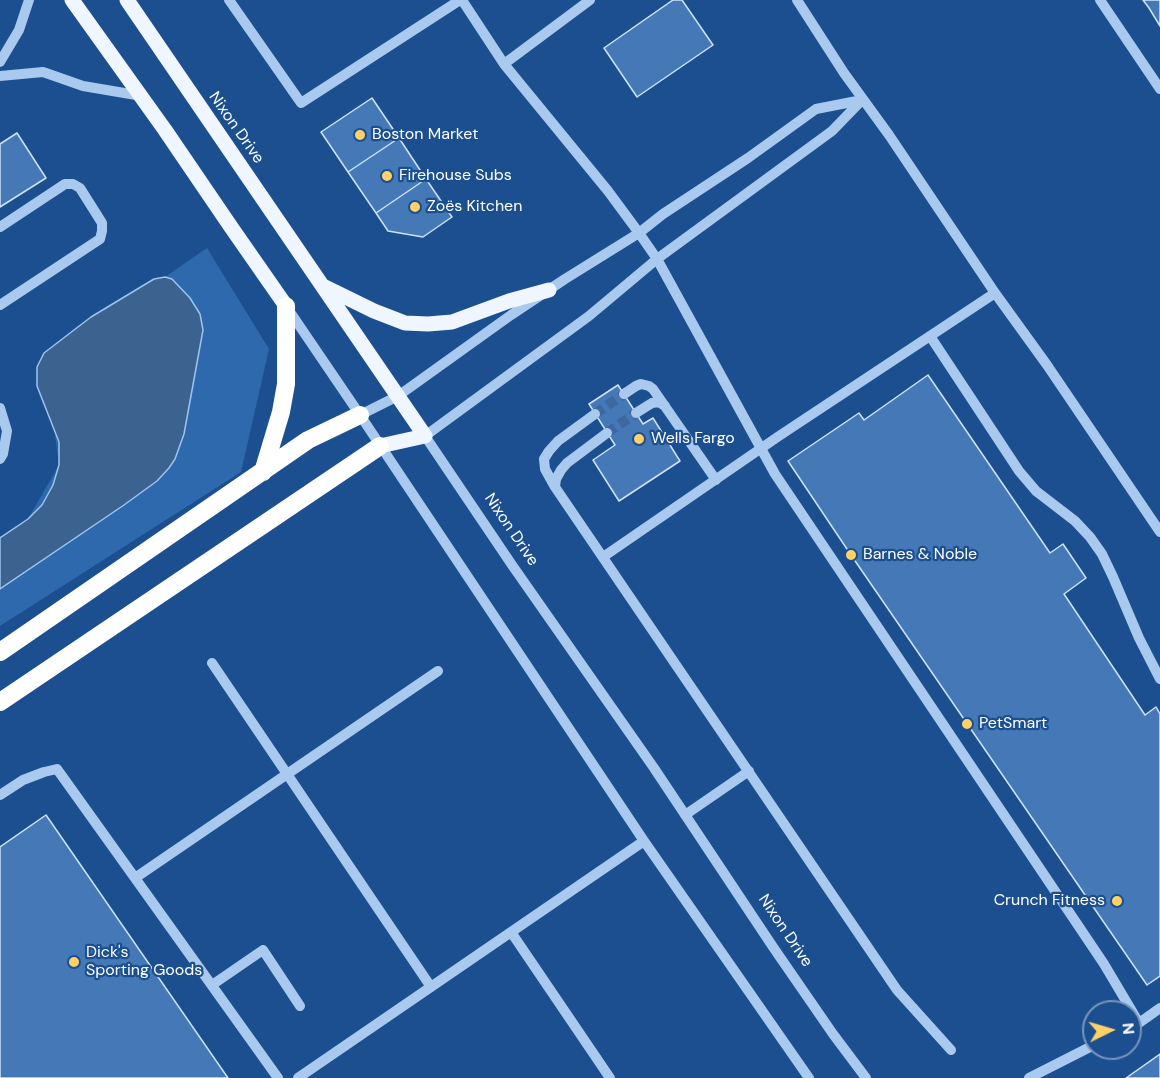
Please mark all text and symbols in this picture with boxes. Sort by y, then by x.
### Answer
street label: Nixon Drive [204,88,268,168]
place label: Boston Market [372,125,478,145]
marker: Boston Market [353,128,367,142]
place label: Firehouse Subs [399,166,512,186]
marker: Firehouse Subs [380,169,394,183]
place label: Zoës Kitchen [427,197,522,217]
marker: Zoës Kitchen [408,200,422,214]
place label: Wells Fargo [651,429,735,449]
marker: Wells Fargo [632,432,646,446]
street label: Nixon Drive [480,490,542,570]
place label: Barnes & Noble [863,545,977,565]
marker: Barnes & Noble [844,548,858,562]
place label: PetSmart [979,714,1047,734]
marker: PetSmart [960,717,974,731]
street label: Nixon Drive [754,891,816,971]
place label: Crunch Fitness [994,891,1105,911]
marker: Crunch Fitness [1110,894,1124,908]
place label: Dick's Sporting Goods [86,943,202,981]
marker: Dick's Sporting Goods [67,955,81,969]
north arrow [1082,1000,1142,1060]
text: N [1117,1022,1139,1035]

